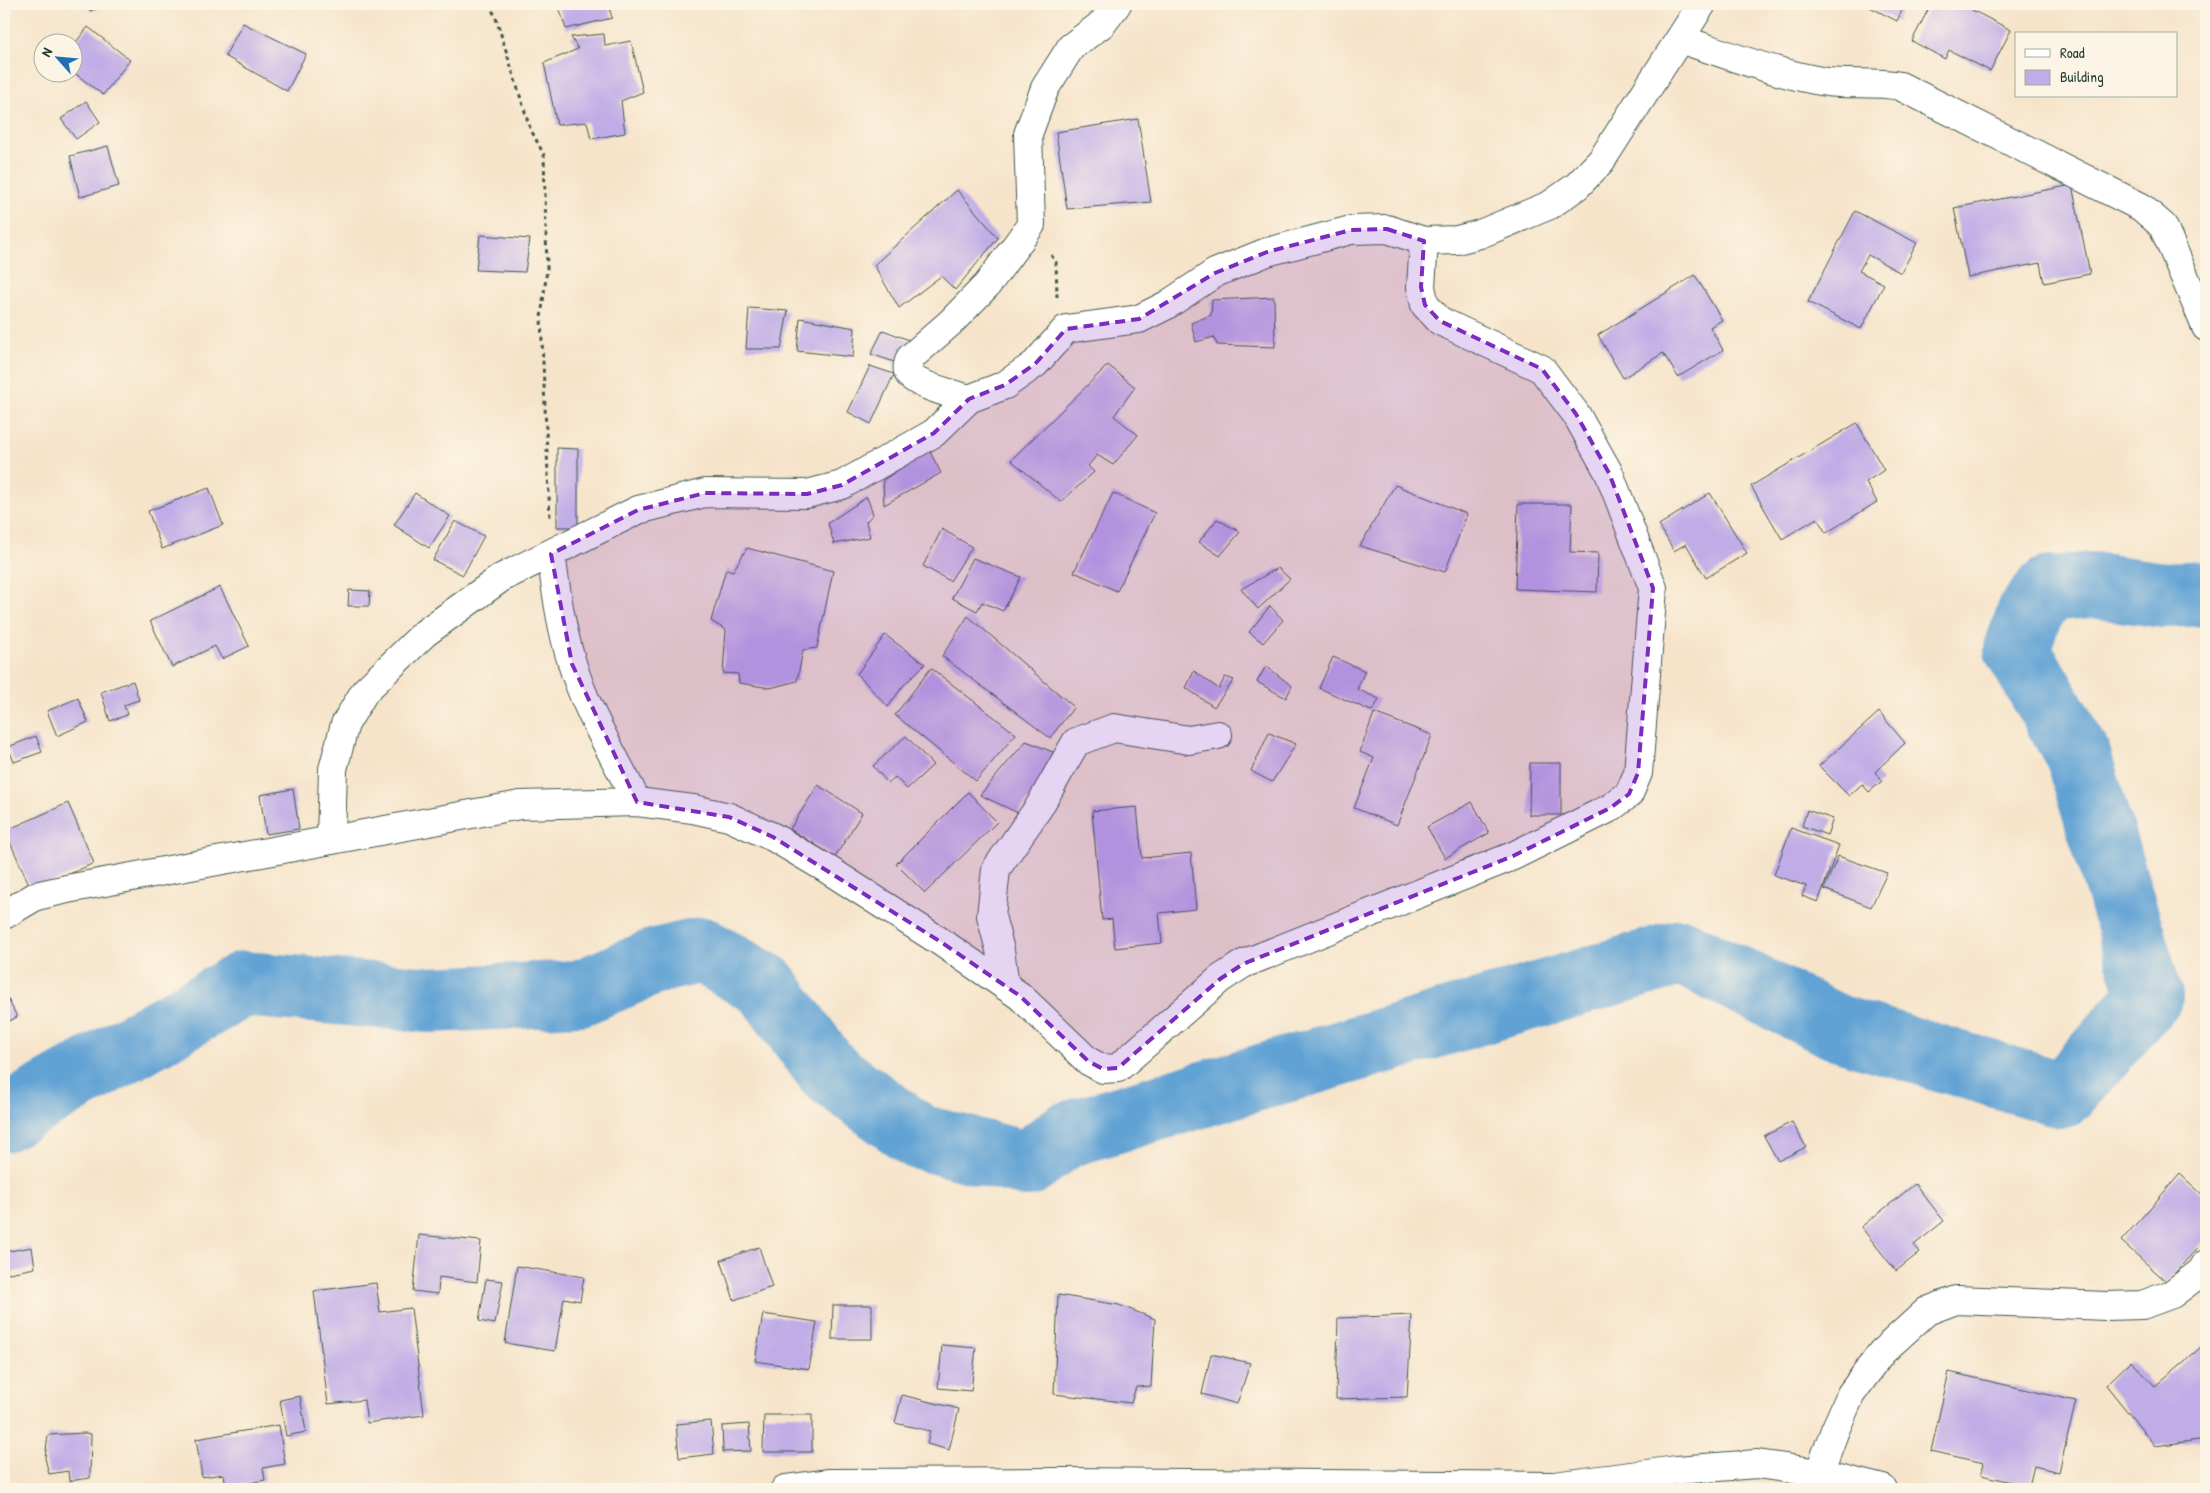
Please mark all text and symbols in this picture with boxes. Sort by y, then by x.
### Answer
north arrow [32,32,82,82]
legend [2015,32,2178,98]
text: Road [2060,42,2085,63]
text: N [36,44,56,60]
text: Building [2060,66,2104,87]

